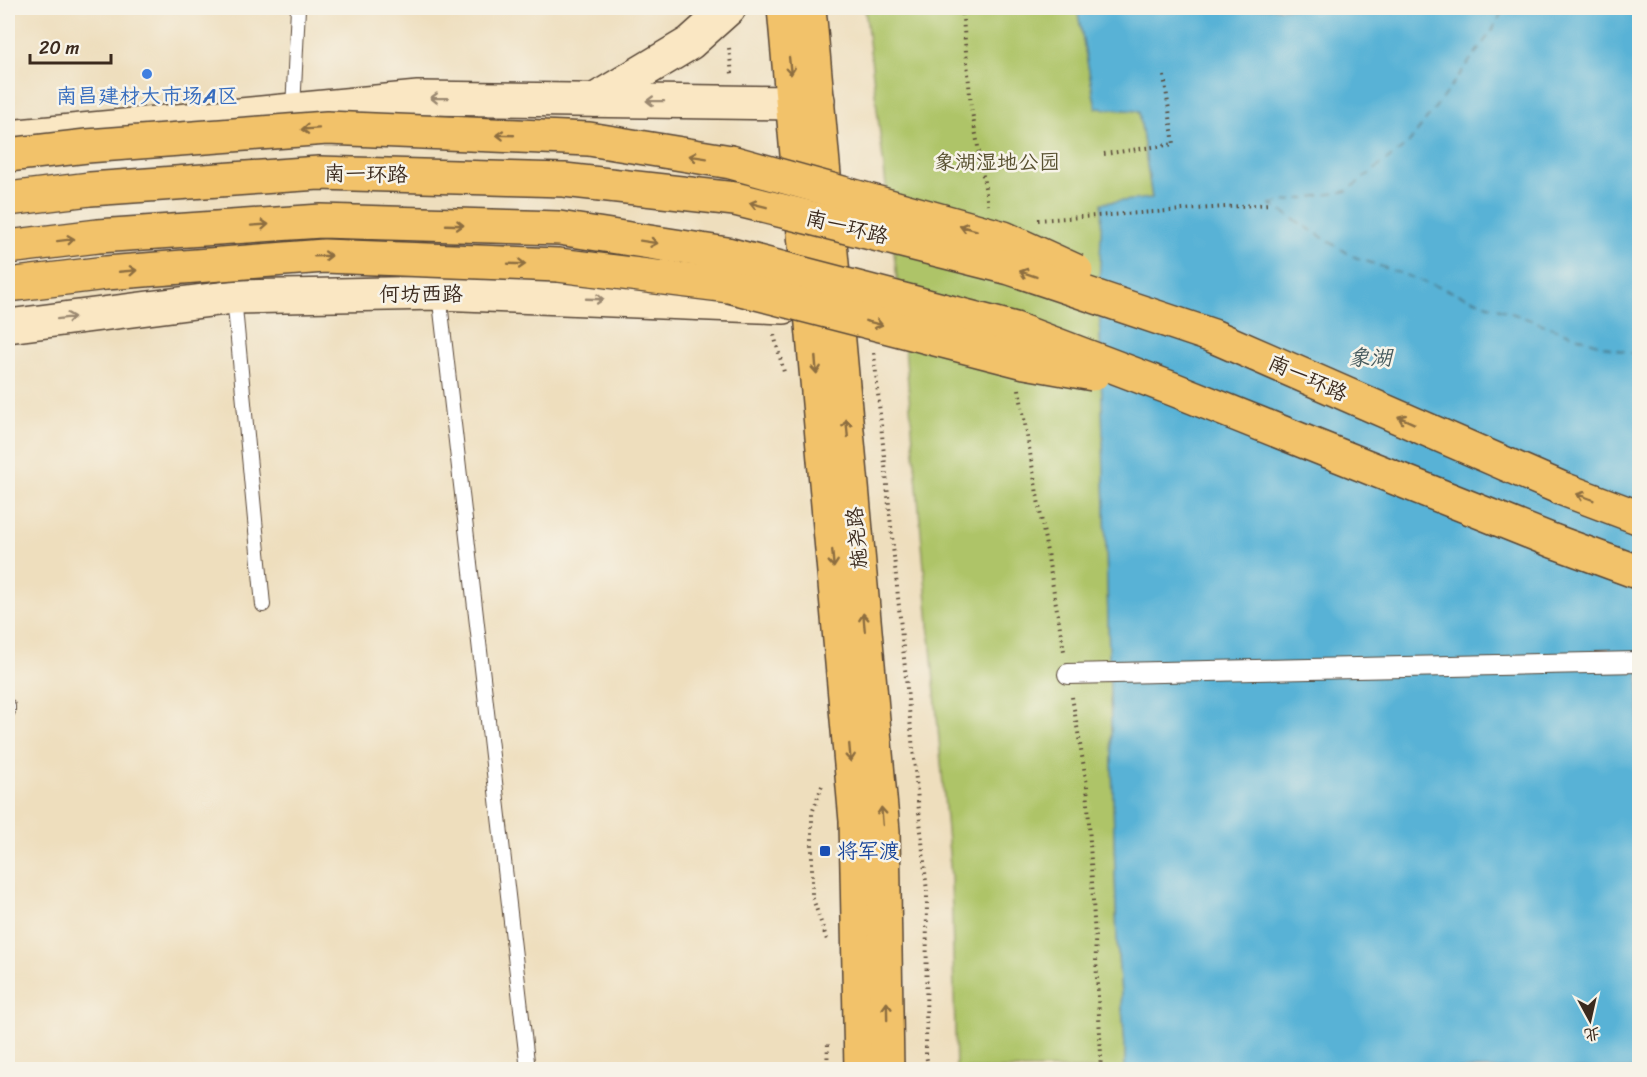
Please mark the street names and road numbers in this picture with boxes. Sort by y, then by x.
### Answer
street label: 南一环路 [324,154,408,194]
street label: 南一环路 [802,198,892,256]
street label: 何坊西路 [379,275,463,313]
street label: 南一环路 [1262,344,1354,412]
street label: 施尧路 [835,505,879,571]

